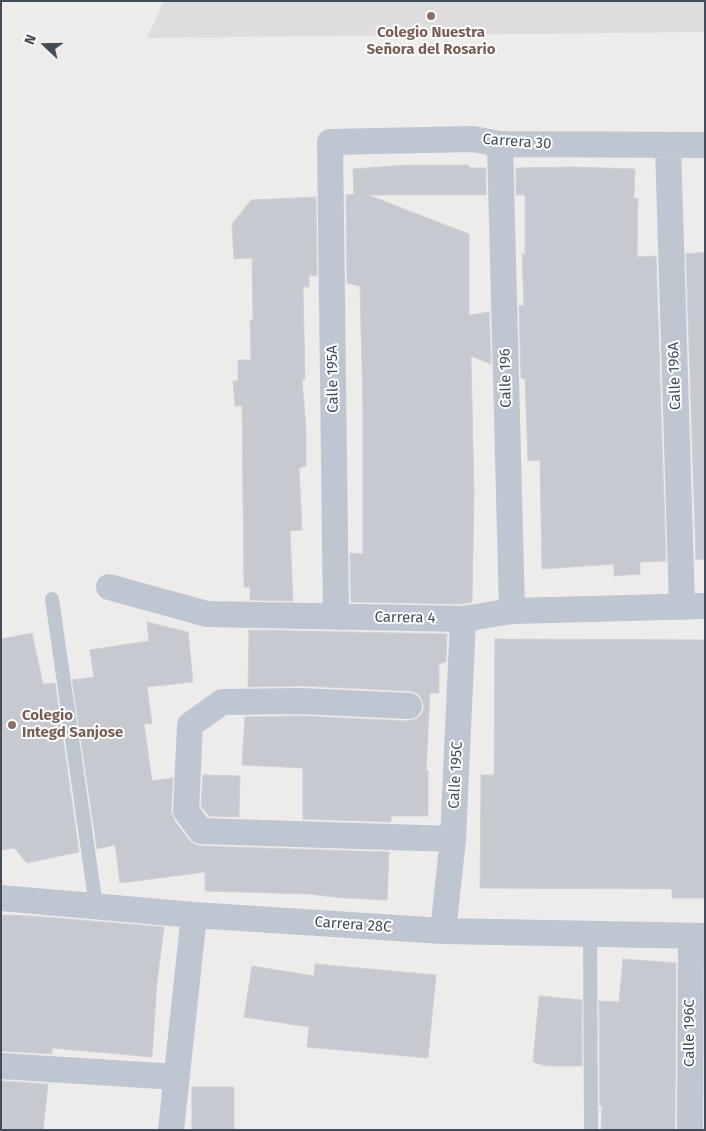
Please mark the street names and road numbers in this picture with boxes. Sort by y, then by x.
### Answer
street label: Carrera 30 [482,131,552,153]
street label: Calle 196A [665,342,685,410]
street label: Calle 195A [323,345,343,413]
street label: Calle 196 [496,348,516,408]
street label: Carrera 4 [374,608,436,628]
street label: Calle 195C [445,741,467,809]
street label: Carrera 28C [314,913,392,937]
street label: Calle 196C [681,999,699,1067]

